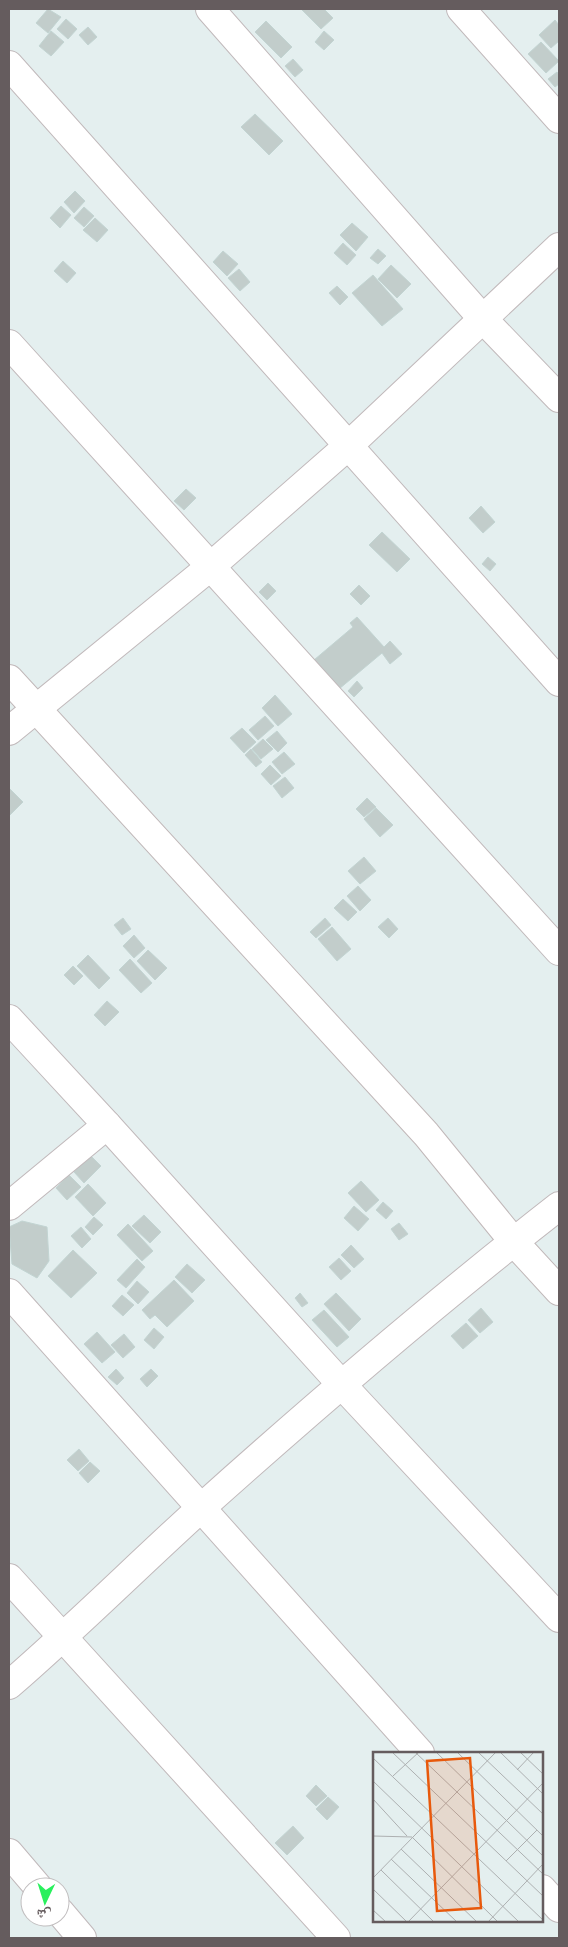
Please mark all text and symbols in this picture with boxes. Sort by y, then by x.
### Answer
inset map [373,1752,543,1922]
north arrow [20,1877,70,1927]
text: ش [36,1905,52,1925]

